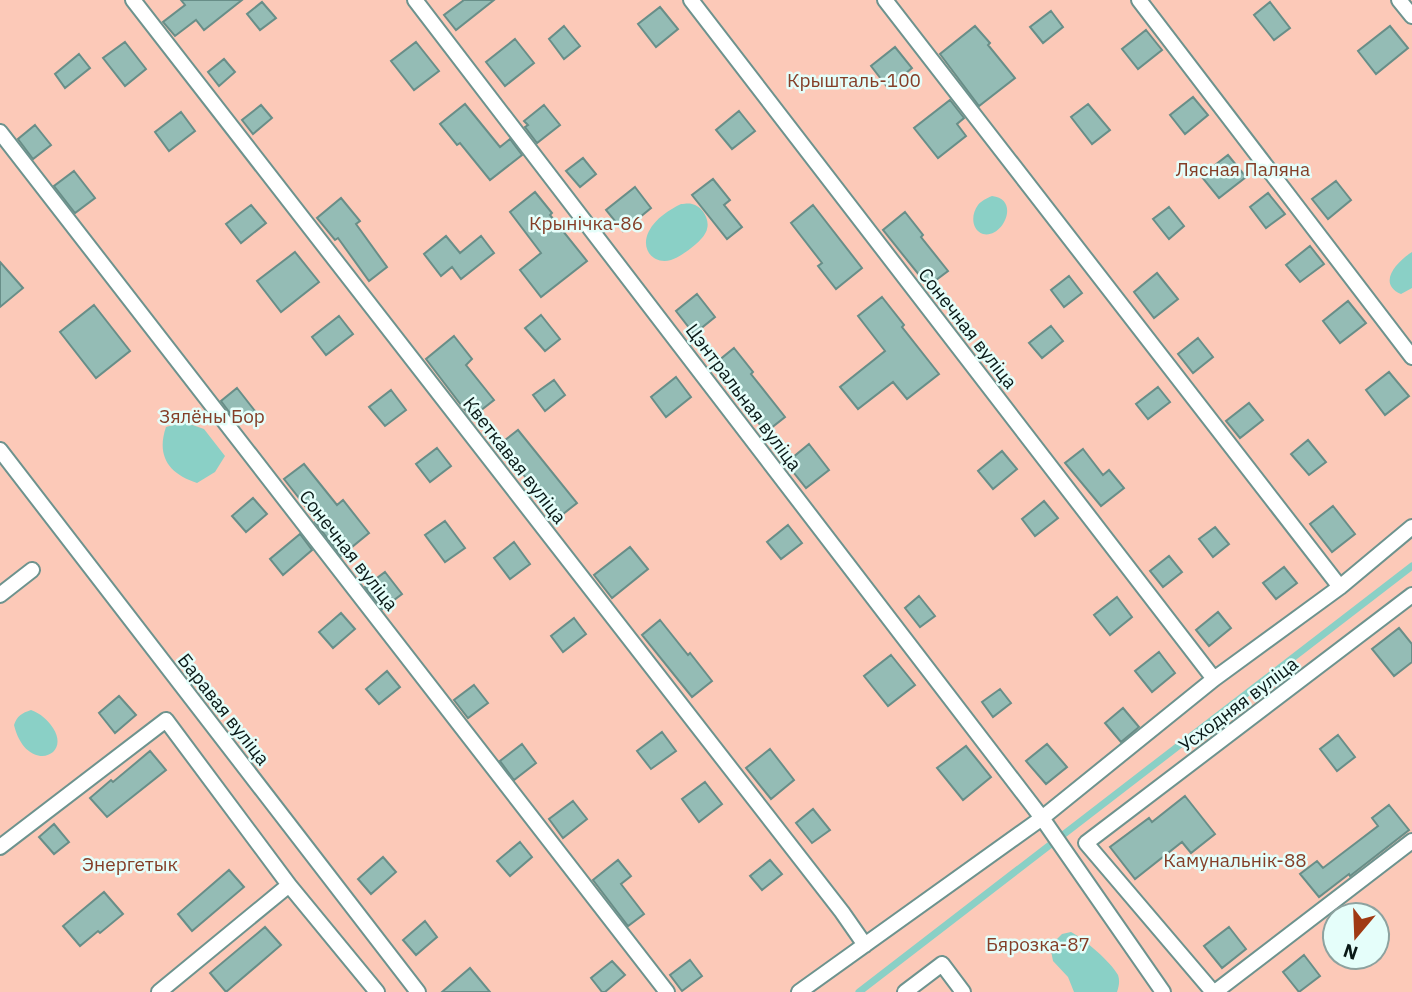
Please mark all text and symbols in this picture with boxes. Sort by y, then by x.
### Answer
park label: Крышталь-100 [787,68,921,92]
park label: Лясная Паляна [1176,157,1310,181]
park label: Крынічка-86 [529,211,643,235]
street label: Сонечная вуліца [913,263,1023,393]
street label: Цэнтральная вуліца [681,319,807,475]
street label: Кветкавая вуліца [458,392,572,528]
park label: Зялёны Бор [159,404,265,428]
street label: Сонечная вуліца [294,485,404,615]
street label: Баравая вуліца [173,648,275,770]
street label: Усходняя вуліца [1174,651,1302,757]
park label: Камунальнік-88 [1163,848,1307,872]
park label: Энергетык [82,852,178,876]
north arrow [1321,901,1391,971]
park label: Бярозка-87 [986,932,1090,956]
text: N [1340,938,1361,966]

